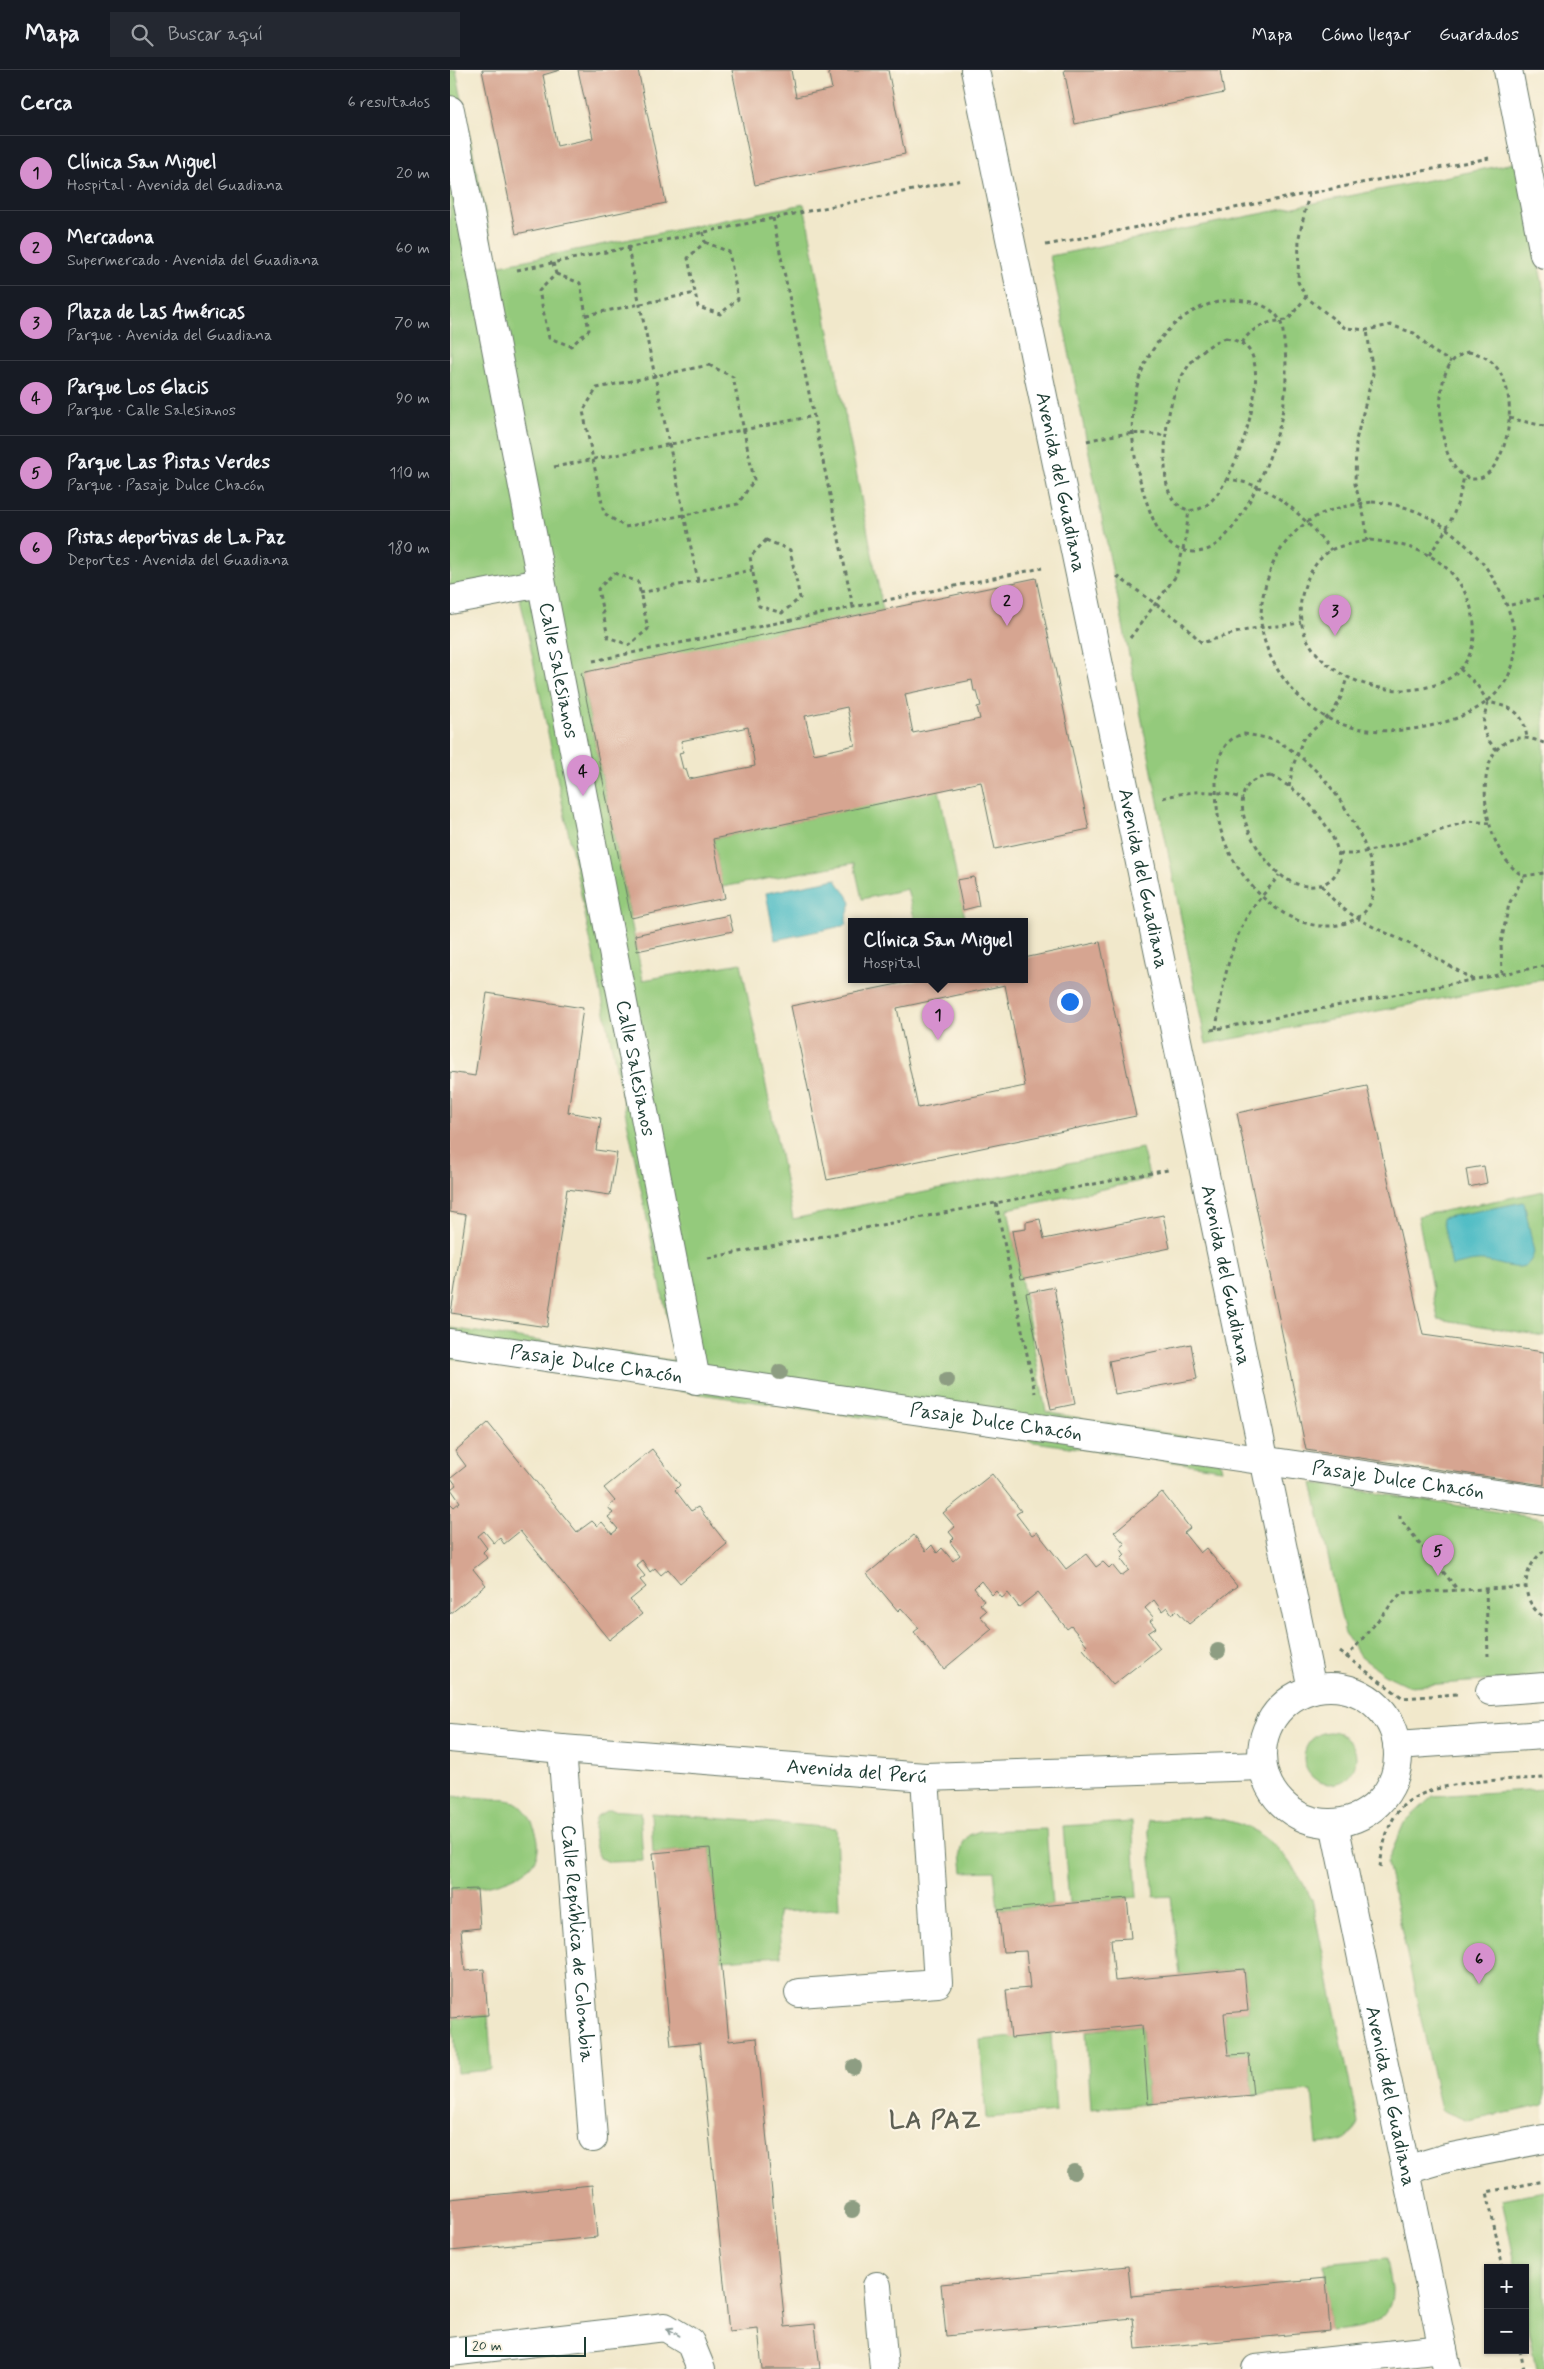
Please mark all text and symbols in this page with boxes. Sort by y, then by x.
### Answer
search box [110,12,460,57]
text: Mapa [25,19,80,50]
icon: search [128,21,156,49]
text: Buscar aquí [168,22,263,47]
text: Mapa [1252,23,1293,47]
text: Cómo llegar [1321,23,1411,47]
text: Guardados [1439,23,1519,47]
text: Cerca [20,89,73,117]
text: 6 resultados [348,92,430,113]
text: Clínica San Miguel [67,150,217,175]
text: 1 [32,163,40,184]
text: 20 m [396,163,430,184]
text: Hospital · Avenida del Guadiana [67,175,283,196]
text: Mercadona [67,225,154,250]
text: 2 [32,238,40,259]
text: 60 m [396,238,430,259]
text: Supermercado · Avenida del Guadiana [67,250,319,271]
text: Plaza de Las Américas [67,300,245,325]
text: 3 [32,313,40,334]
text: 70 m [394,313,430,334]
text: Parque · Avenida del Guadiana [67,325,272,346]
text: Parque Los Glacis [67,375,209,400]
text: 4 [31,388,41,409]
text: 90 m [396,388,430,409]
street label: Avenida del Guadiana [1029,389,1093,575]
text: Parque · Calle Salesianos [67,400,236,421]
text: Parque Las Pistas Verdes [67,450,270,475]
text: 5 [31,463,41,484]
text: 110 m [389,463,430,484]
text: Parque · Pasaje Dulce Chacón [67,475,265,496]
text: Pistas deportivas de La Paz [67,525,286,550]
text: 6 [32,538,40,559]
text: 180 m [387,538,430,559]
text: Deportes · Avenida del Guadiana [67,550,289,571]
pin: 2 [991,585,1023,626]
pin: 3 [1319,595,1351,636]
street label: Calle Salesianos [532,600,585,741]
pin: 4 [567,755,599,796]
street label: Avenida del Guadiana [1111,786,1175,971]
popup [848,918,1028,983]
text: Clínica San Miguel [863,928,1013,953]
text: Hospital [863,953,920,974]
your location [1057,989,1083,1015]
street label: Calle Salesianos [609,998,662,1139]
pin: 1 [922,999,954,1040]
street label: Avenida del Guadiana [1194,1182,1258,1368]
street label: Pasaje Dulce Chacón [508,1338,685,1390]
street label: Pasaje Dulce Chacón [908,1396,1084,1448]
street label: Pasaje Dulce Chacón [1310,1454,1486,1506]
pin: 5 [1422,1535,1454,1576]
street label: Avenida del Perú [786,1753,928,1791]
street label: Calle República de Colombia [555,1824,600,2064]
pin: 6 [1463,1943,1495,1984]
street label: Avenida del Guadiana [1359,2003,1422,2189]
district label: LA PAZ [889,2105,981,2138]
map controls [1484,2264,1529,2354]
button: + [1484,2264,1529,2309]
button: − [1484,2309,1529,2354]
one-way arrow [666,2327,681,2337]
scale bar [465,2334,586,2357]
text: 20 m [472,2337,502,2355]

